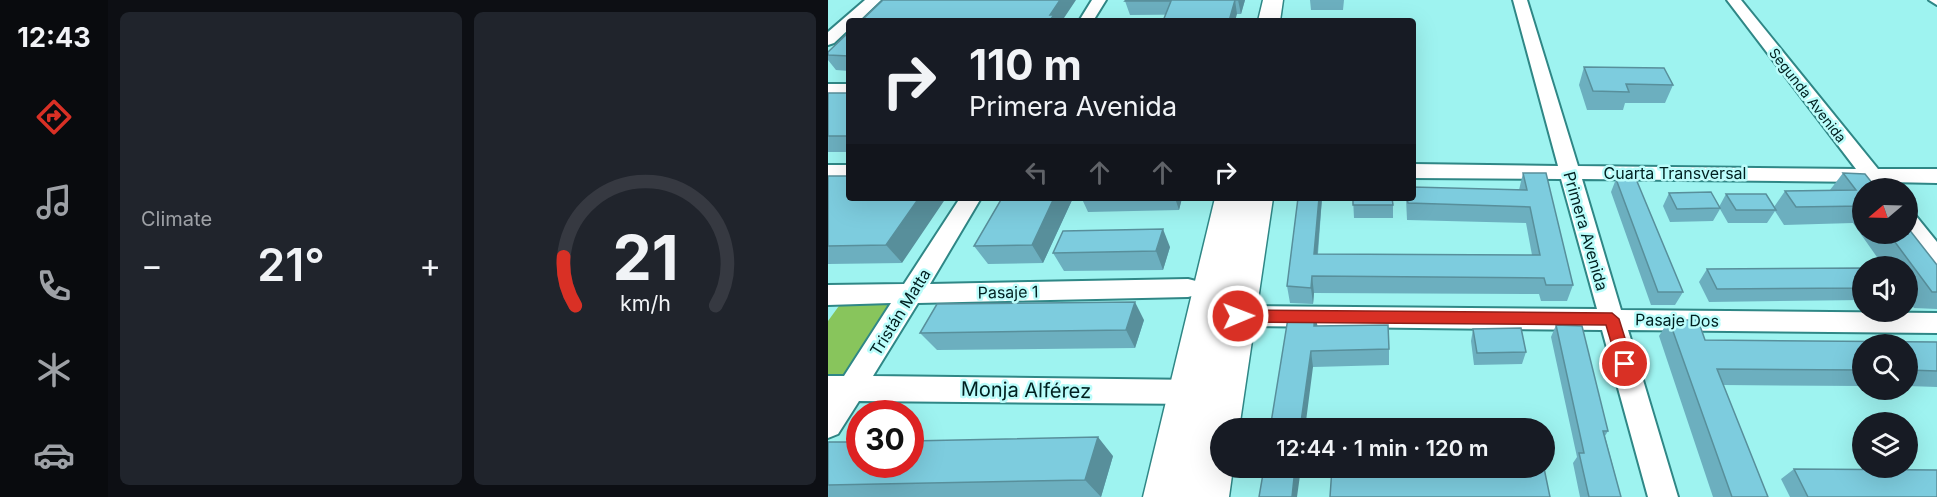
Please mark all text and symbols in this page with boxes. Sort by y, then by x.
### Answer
text: 12:43 [17,21,91,54]
text: 110 m [969,39,1082,90]
icon: right [870,42,948,120]
street label: Segunda Avenida [1766,44,1850,146]
text: Primera Avenida [969,90,1177,123]
icon: directions [33,96,75,138]
icon: left [1020,156,1053,189]
icon: ahead [1083,156,1116,189]
icon: ahead [1146,156,1179,189]
icon: right [1209,156,1242,189]
street label: Cuarta Transversal [1604,163,1746,183]
street label: Primera Avenida [1559,169,1613,293]
north arrow [1852,178,1918,244]
map controls [1852,178,1918,478]
icon: music [33,181,75,223]
text: Climate [141,207,212,231]
text: 21 [612,220,678,295]
text: 21° [257,237,325,292]
text: − [141,245,163,285]
text: + [419,245,441,285]
button: sound [1852,256,1918,322]
icon: phone [33,265,75,307]
street label: Tristán Matta [865,265,935,359]
street label: Pasaje 1 [977,281,1039,303]
position arrow [1206,284,1270,348]
text: km/h [620,290,670,316]
street label: Pasaje Dos [1635,309,1719,331]
button: search [1852,334,1918,400]
pin [1599,338,1650,389]
icon: arrive [1608,347,1641,380]
icon: climate [33,349,75,391]
street label: Monja Alférez [961,377,1091,403]
speed limit sign: 30 [846,400,924,478]
button: layers [1852,412,1918,478]
icon: car [33,434,75,476]
text: 12:44 · 1 min · 120 m [1276,435,1489,461]

